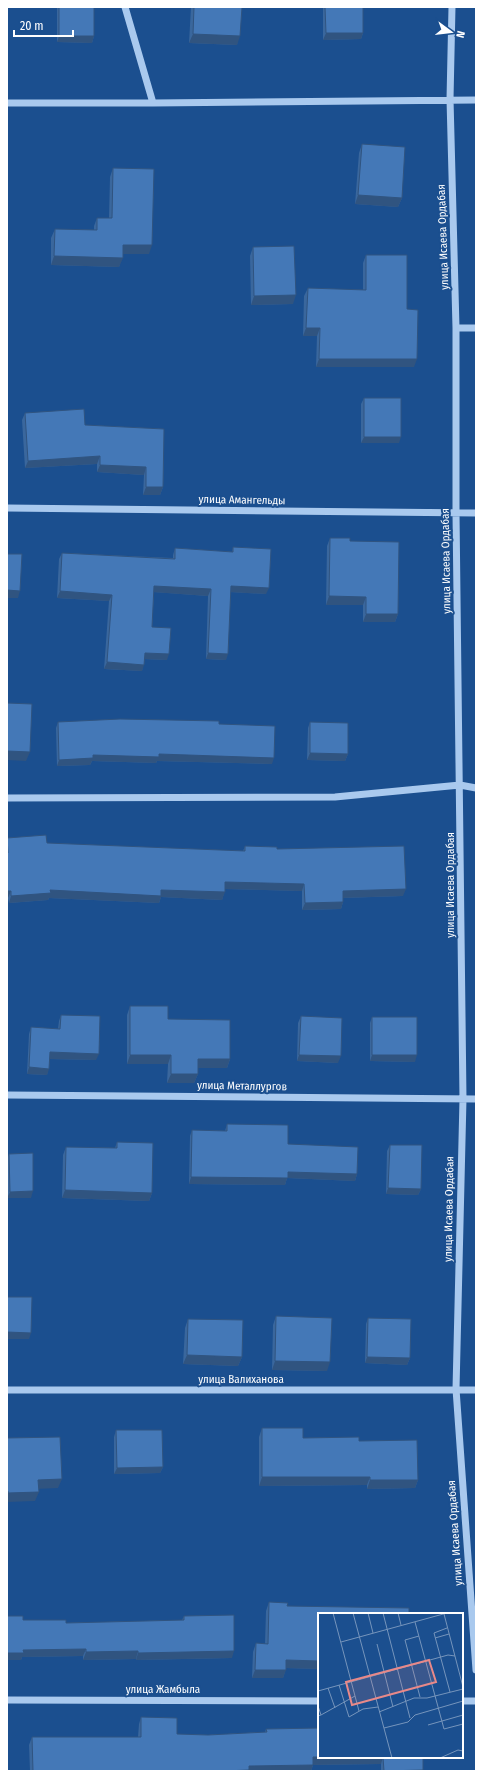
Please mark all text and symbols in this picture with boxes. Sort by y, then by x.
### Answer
scale bar [14,12,73,38]
north arrow [431,12,471,52]
text: 20 m [20,19,44,33]
text: N [453,30,467,39]
street label: улица Исаева Ордабая [435,184,451,290]
street label: улица Амангельды [199,493,285,507]
street label: улица Исаева Ордабая [439,508,453,614]
street label: улица Исаева Ордабая [444,832,457,938]
street label: улица Металлургов [197,1079,287,1093]
street label: улица Исаева Ордабая [442,1156,456,1262]
street label: улица Валиханова [198,1373,284,1386]
street label: улица Исаева Ордабая [445,1480,465,1586]
inset map [318,1613,463,1758]
street label: улица Жамбыла [126,1683,200,1696]

